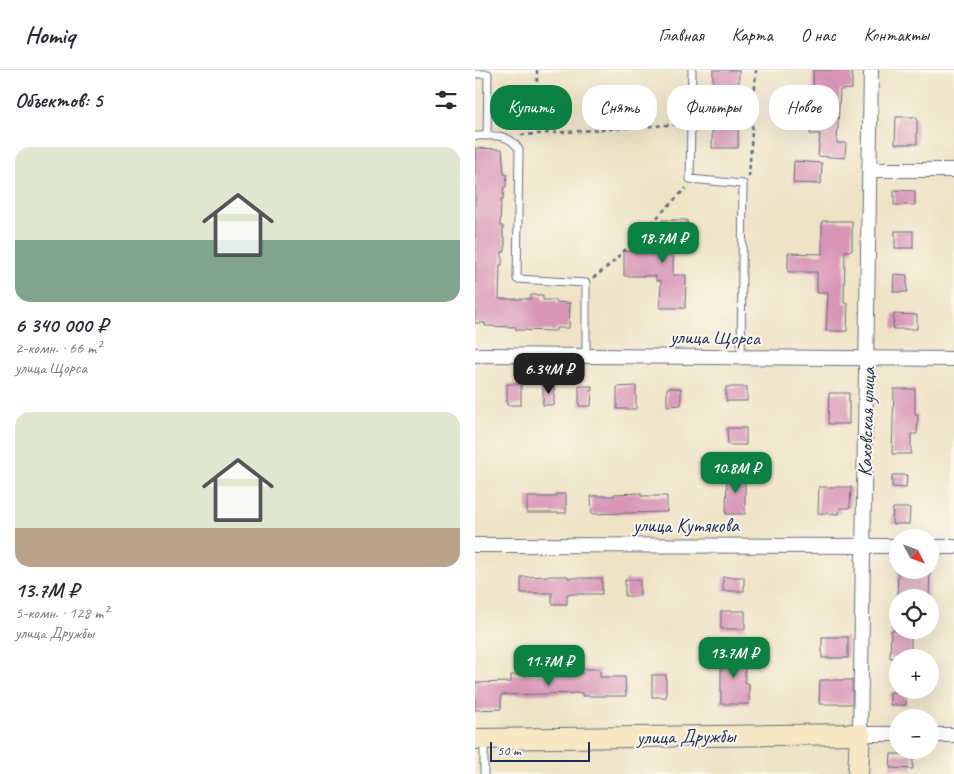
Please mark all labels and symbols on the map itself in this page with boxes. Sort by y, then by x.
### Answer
pin: 18.7M ₽ [617,222,709,264]
street label: улица Щорса [669,324,762,351]
pin: 6.34M ₽ [503,352,595,395]
street label: Каховская улица [852,366,881,477]
pin: 10.8M ₽ [690,452,782,494]
street label: улица Кутякова [632,513,740,538]
north arrow [889,529,939,579]
pin: 13.7M ₽ [688,636,780,679]
pin: 11.7M ₽ [503,644,595,687]
street label: улица Дружбы [635,723,737,750]
scale bar [490,739,590,762]

